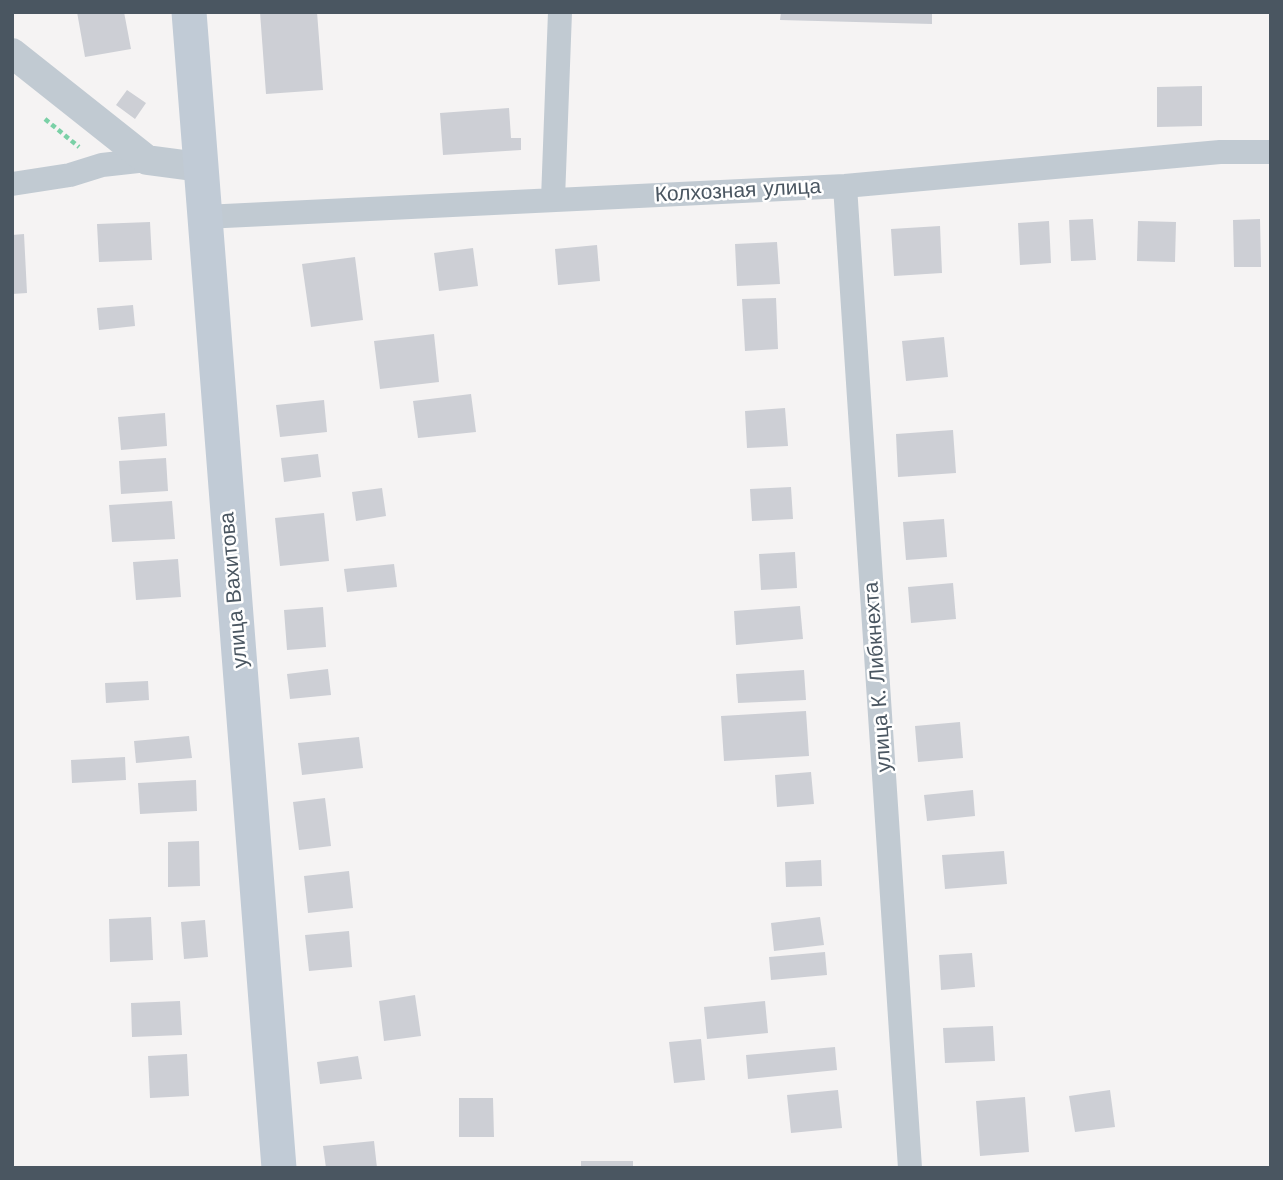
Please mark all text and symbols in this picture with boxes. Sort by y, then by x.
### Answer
street label: Колхозная улица [654,174,822,208]
street label: улица Вахитова [215,511,253,669]
street label: улица К. Либкнехта [859,581,897,773]

